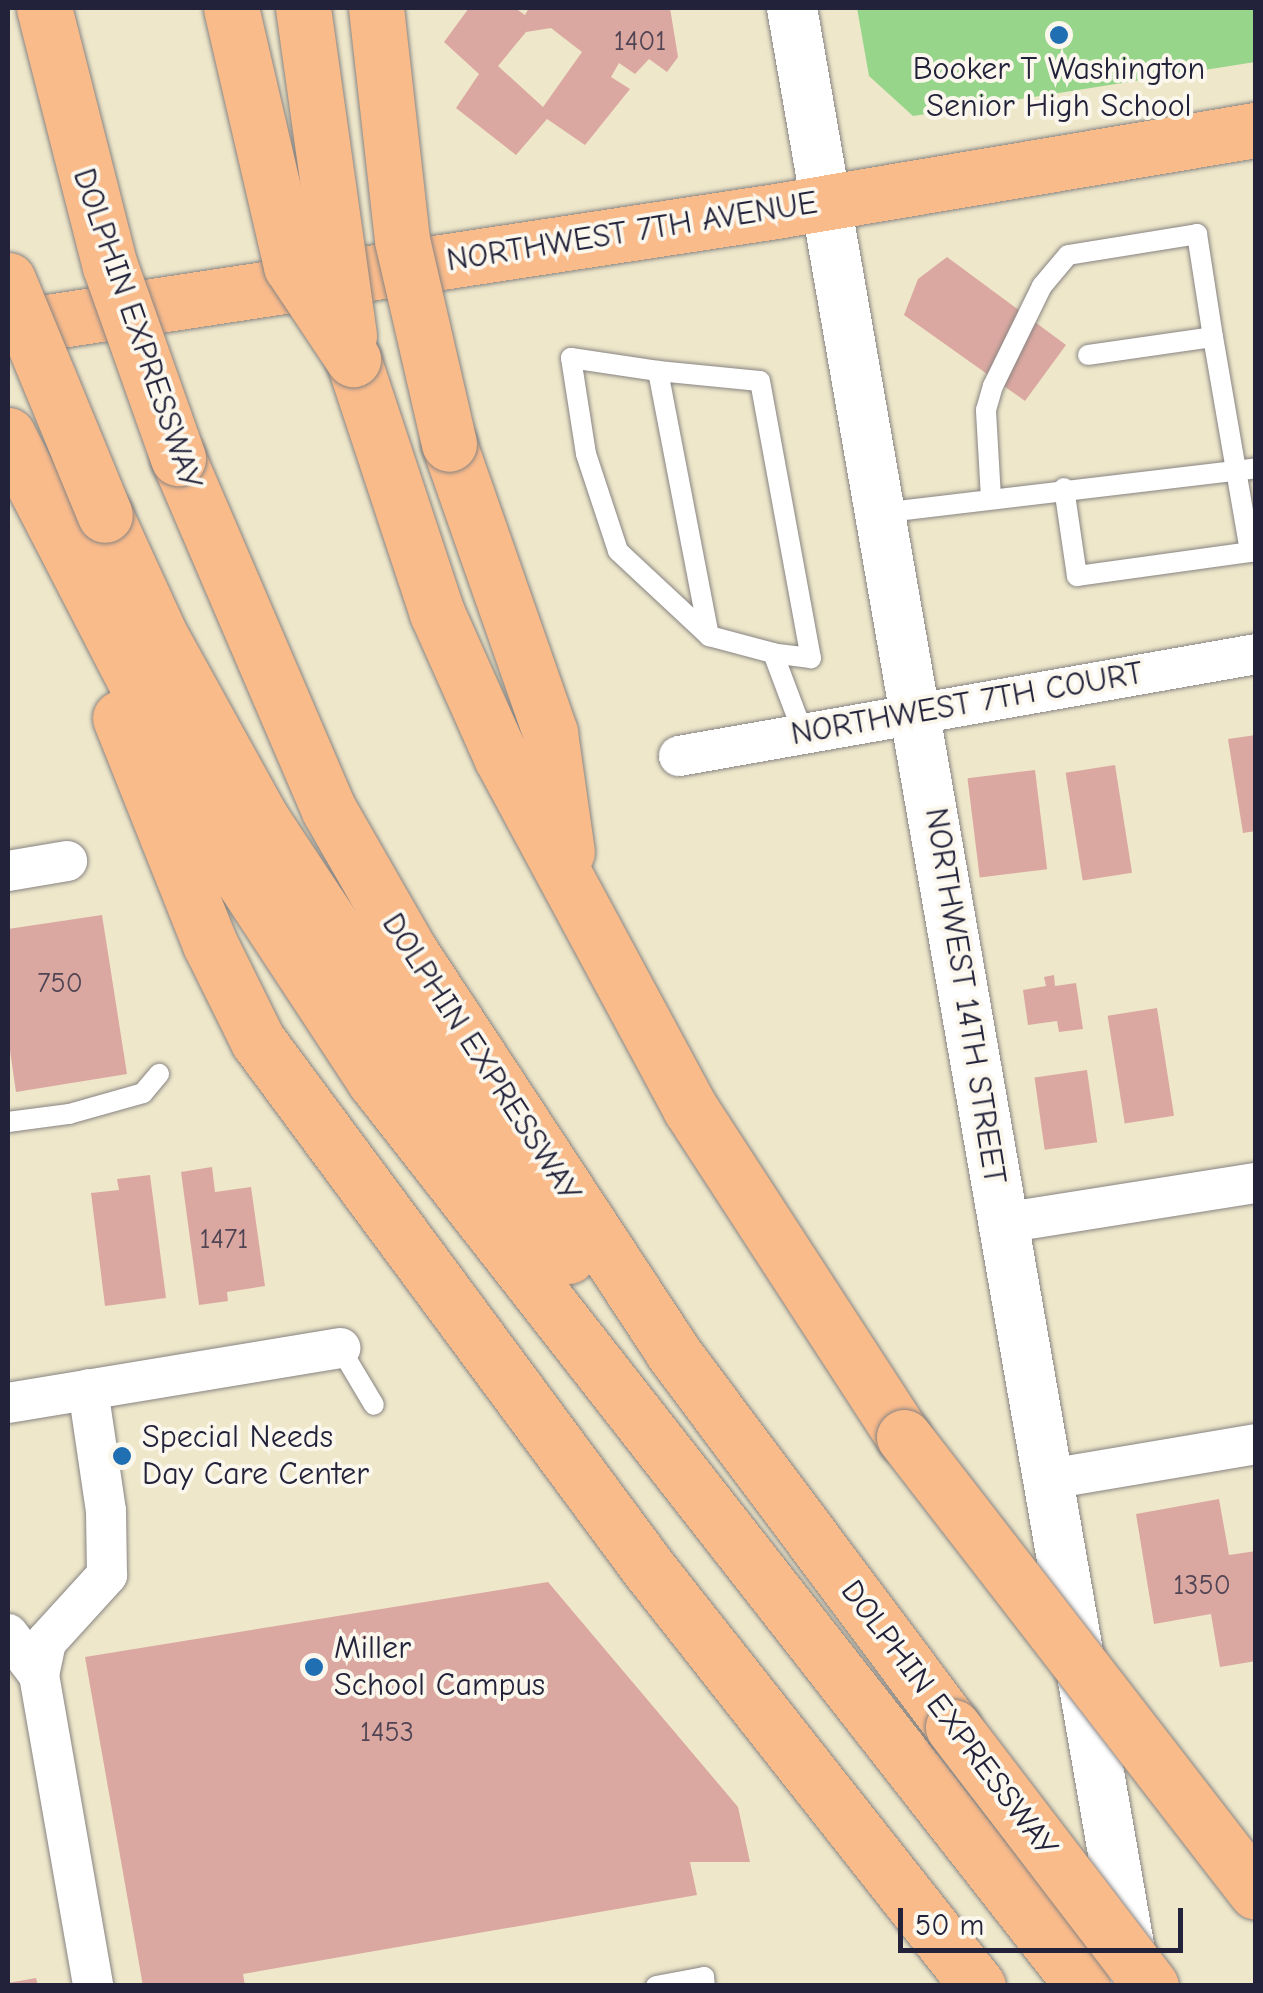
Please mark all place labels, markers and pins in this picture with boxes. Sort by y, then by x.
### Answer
marker: Booker T Washington Senior High School [1048,24,1070,46]
place label: Booker T Washington Senior High School [913,51,1205,126]
place label: Special Needs Day Care Center [142,1419,369,1494]
marker: Special Needs Day Care Center [111,1445,133,1467]
place label: Miller School Campus [334,1630,545,1705]
marker: Miller School Campus [303,1656,325,1678]

